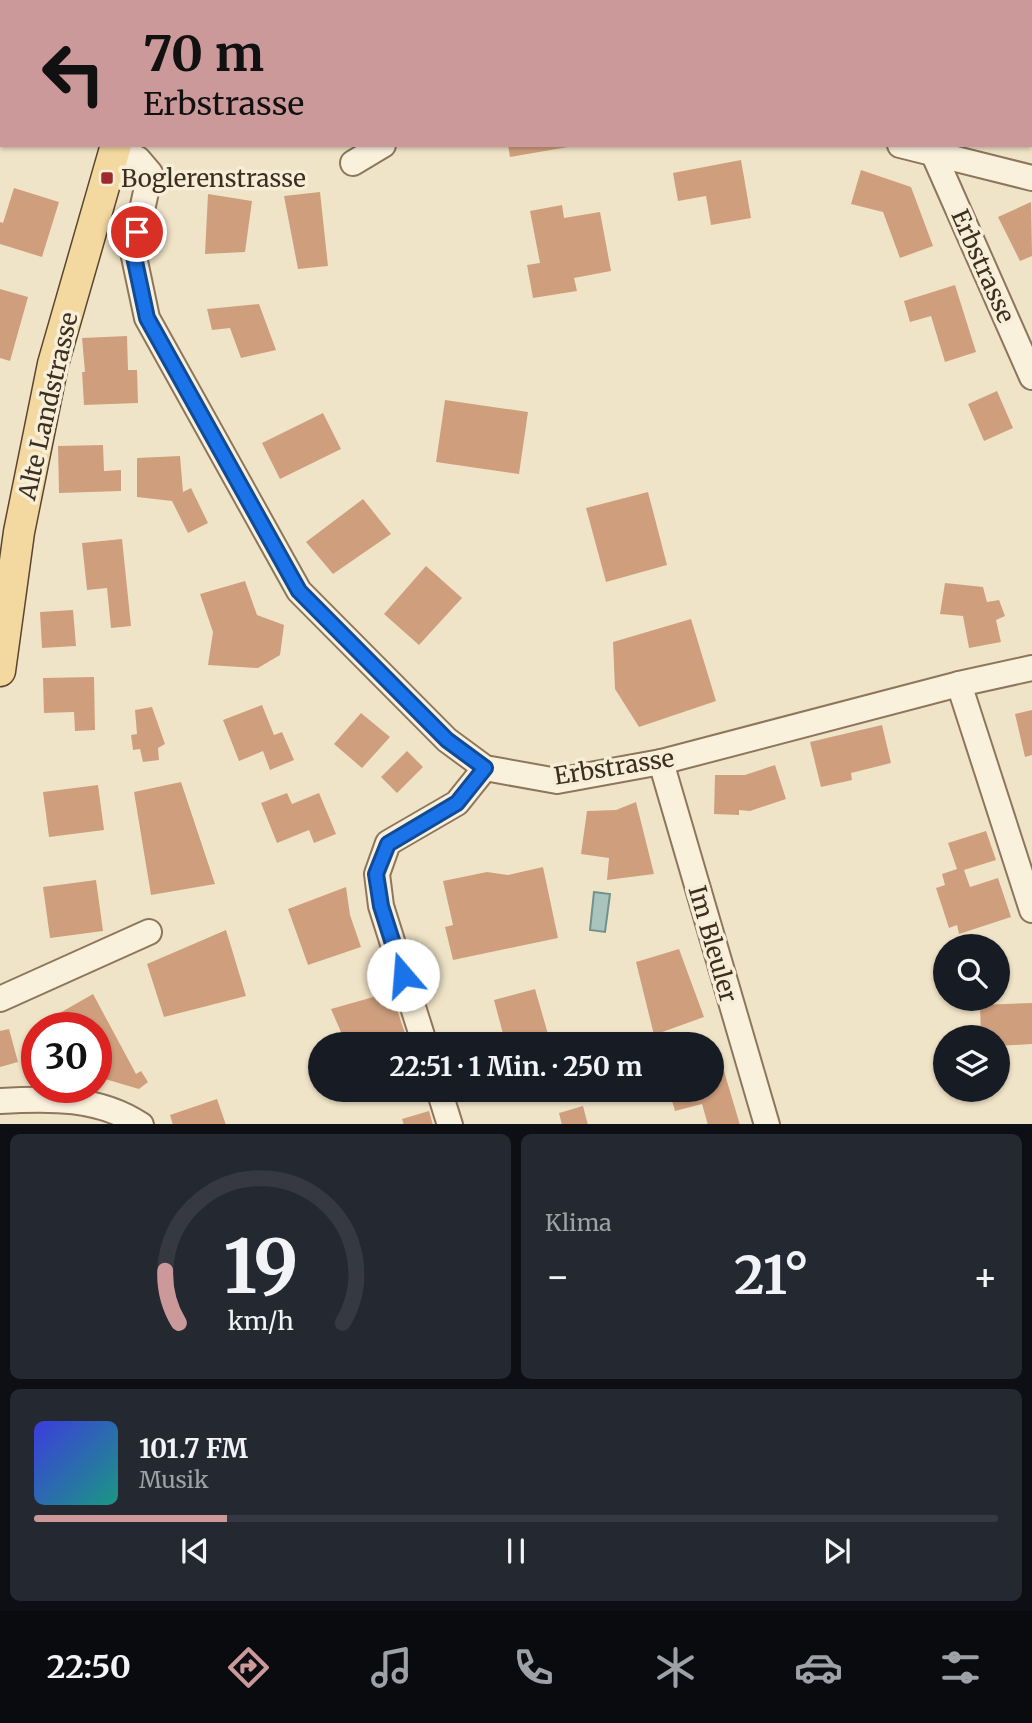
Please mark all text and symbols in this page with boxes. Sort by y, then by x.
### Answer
text: 70 m [143,23,264,84]
icon: left [28,28,119,119]
text: Erbstrasse [143,84,304,124]
place label: Boglerenstrasse [121,163,306,194]
marker: Boglerenstrasse [99,170,115,186]
pin [107,202,167,262]
street label: Erbstrasse [944,204,1022,328]
icon: arrive [118,213,156,251]
street label: Alte Landstrasse [11,309,85,504]
street label: Erbstrasse [552,742,676,792]
street label: Im Bleuler [682,882,744,1006]
map controls [933,934,1010,1102]
button: search [933,934,1010,1011]
position arrow [366,938,440,1012]
speed limit sign: 30 [21,1012,112,1103]
button: layers [933,1025,1010,1102]
text: 22:51 · 1 Min. · 250 m [390,1050,642,1083]
text: Klima [545,1208,612,1237]
text: 19 [223,1221,298,1313]
text: 21° [734,1243,809,1308]
text: − [545,1253,570,1300]
text: + [973,1253,998,1300]
text: km/h [227,1304,294,1336]
text: 101.7 FM [139,1432,248,1465]
text: Musik [139,1465,209,1494]
icon: previous [176,1532,214,1570]
icon: pause [497,1532,535,1570]
icon: next [818,1532,856,1570]
icon: directions [224,1643,273,1692]
icon: music [367,1643,416,1692]
icon: phone [509,1643,558,1692]
icon: climate [651,1643,700,1692]
icon: car [794,1643,843,1692]
icon: filters [936,1643,985,1692]
text: 22:50 [47,1647,131,1687]

